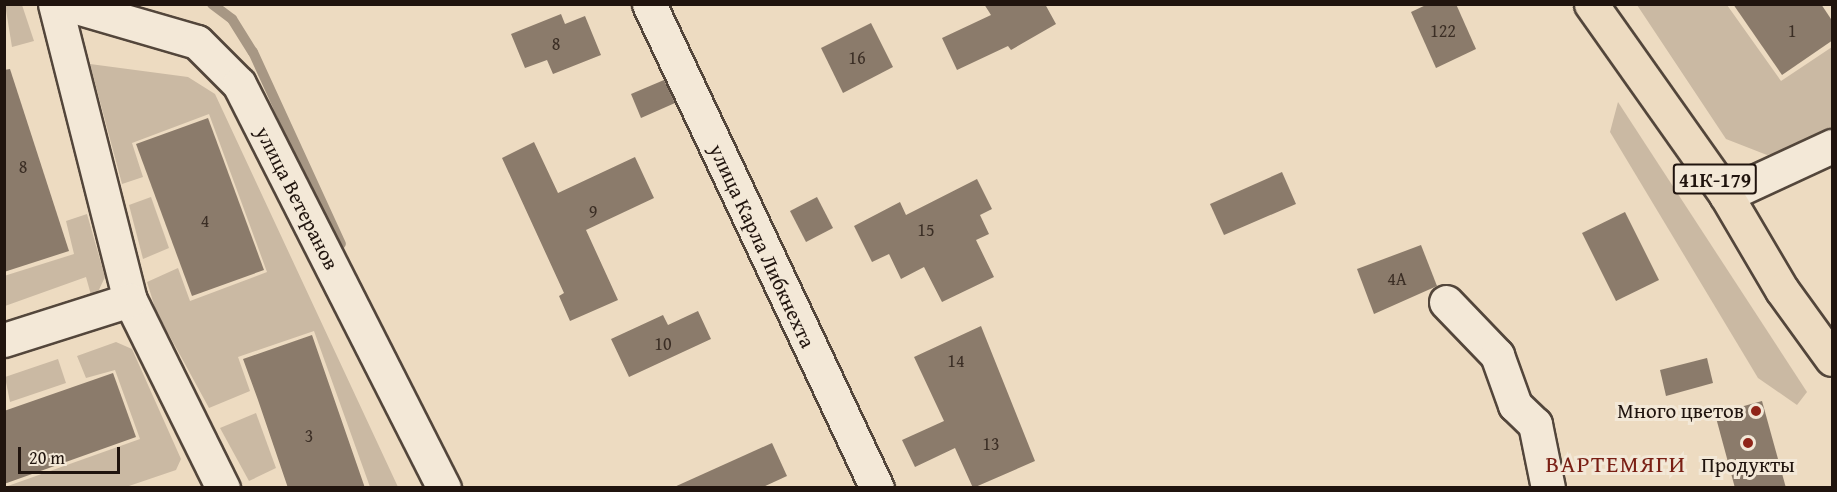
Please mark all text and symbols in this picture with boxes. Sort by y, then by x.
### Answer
house number: 122 [1430,20,1456,42]
house number: 1 [1788,20,1796,42]
house number: 8 [552,33,560,55]
house number: 16 [848,47,866,69]
street label: улица Ветеранов [250,122,344,274]
street label: улица Карла Либкнехта [704,140,820,352]
house number: 8 [19,156,27,178]
road number: 41К-179 [1672,162,1758,196]
house number: 9 [589,201,597,223]
house number: 4 [201,210,209,232]
house number: 15 [917,219,935,241]
house number: 4А [1387,268,1407,290]
house number: 10 [654,333,672,355]
house number: 14 [947,350,965,372]
place label: Много цветов [1617,398,1744,424]
marker: Много цветов [1749,404,1763,418]
house number: 3 [305,425,313,447]
house number: 13 [982,433,1000,455]
scale bar [21,435,123,473]
marker: Продукты [1741,436,1755,450]
text: 20 m [29,444,65,471]
district label: ВАРТЕМЯГИ [1546,450,1686,478]
place label: Продукты [1701,452,1795,478]

